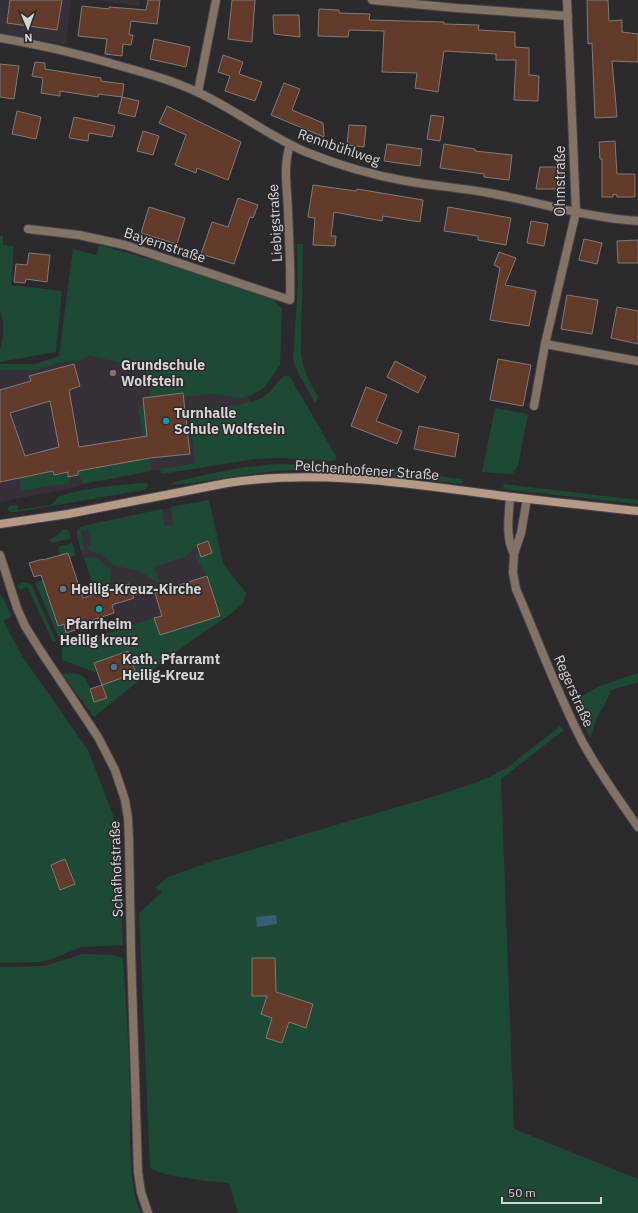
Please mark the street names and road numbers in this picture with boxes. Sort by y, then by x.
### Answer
street label: Rennbühlweg [295,125,383,170]
street label: Ohmstraße [551,145,569,216]
street label: Liebigstraße [264,183,286,262]
street label: Bayernstraße [122,223,209,267]
street label: Pelchenhofener Straße [294,456,440,484]
street label: Regerstraße [550,652,598,730]
street label: Schafhofstraße [105,820,127,917]

